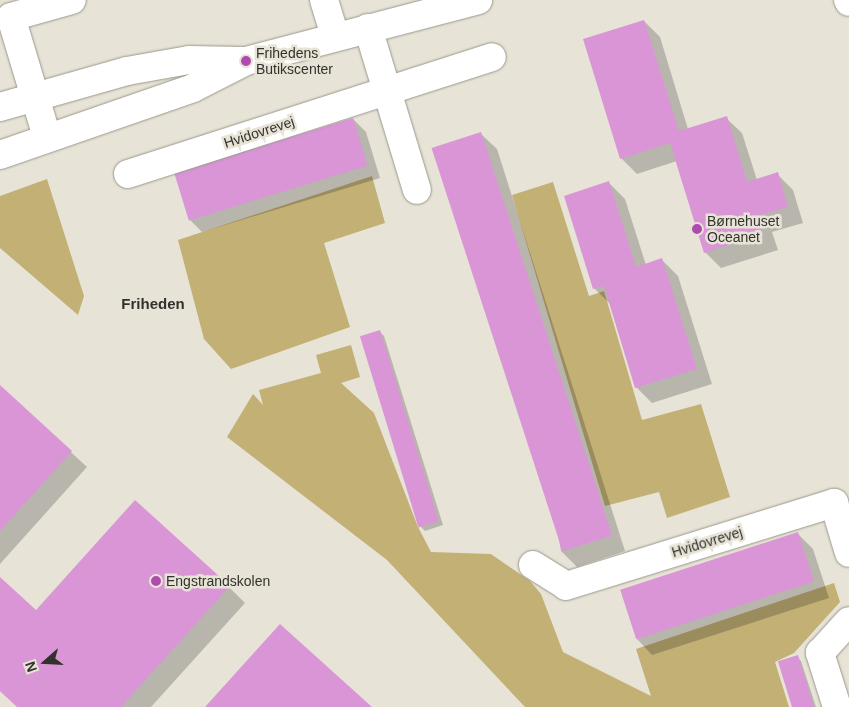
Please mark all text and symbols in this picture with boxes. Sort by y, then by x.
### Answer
place label: Frihedens Butikscenter [256,45,333,78]
marker: Frihedens Butikscenter [240,55,252,67]
street label: Hvidovrevej [222,113,296,151]
place label: Børnehuset Oceanet [707,213,779,246]
marker: Børnehuset Oceanet [691,223,703,235]
district label: Friheden [121,295,185,313]
street label: Hvidovrevej [670,523,744,561]
place label: Engstrandskolen [166,573,270,589]
marker: Engstrandskolen [150,575,162,587]
north arrow [20,637,70,687]
text: N [22,659,40,674]

